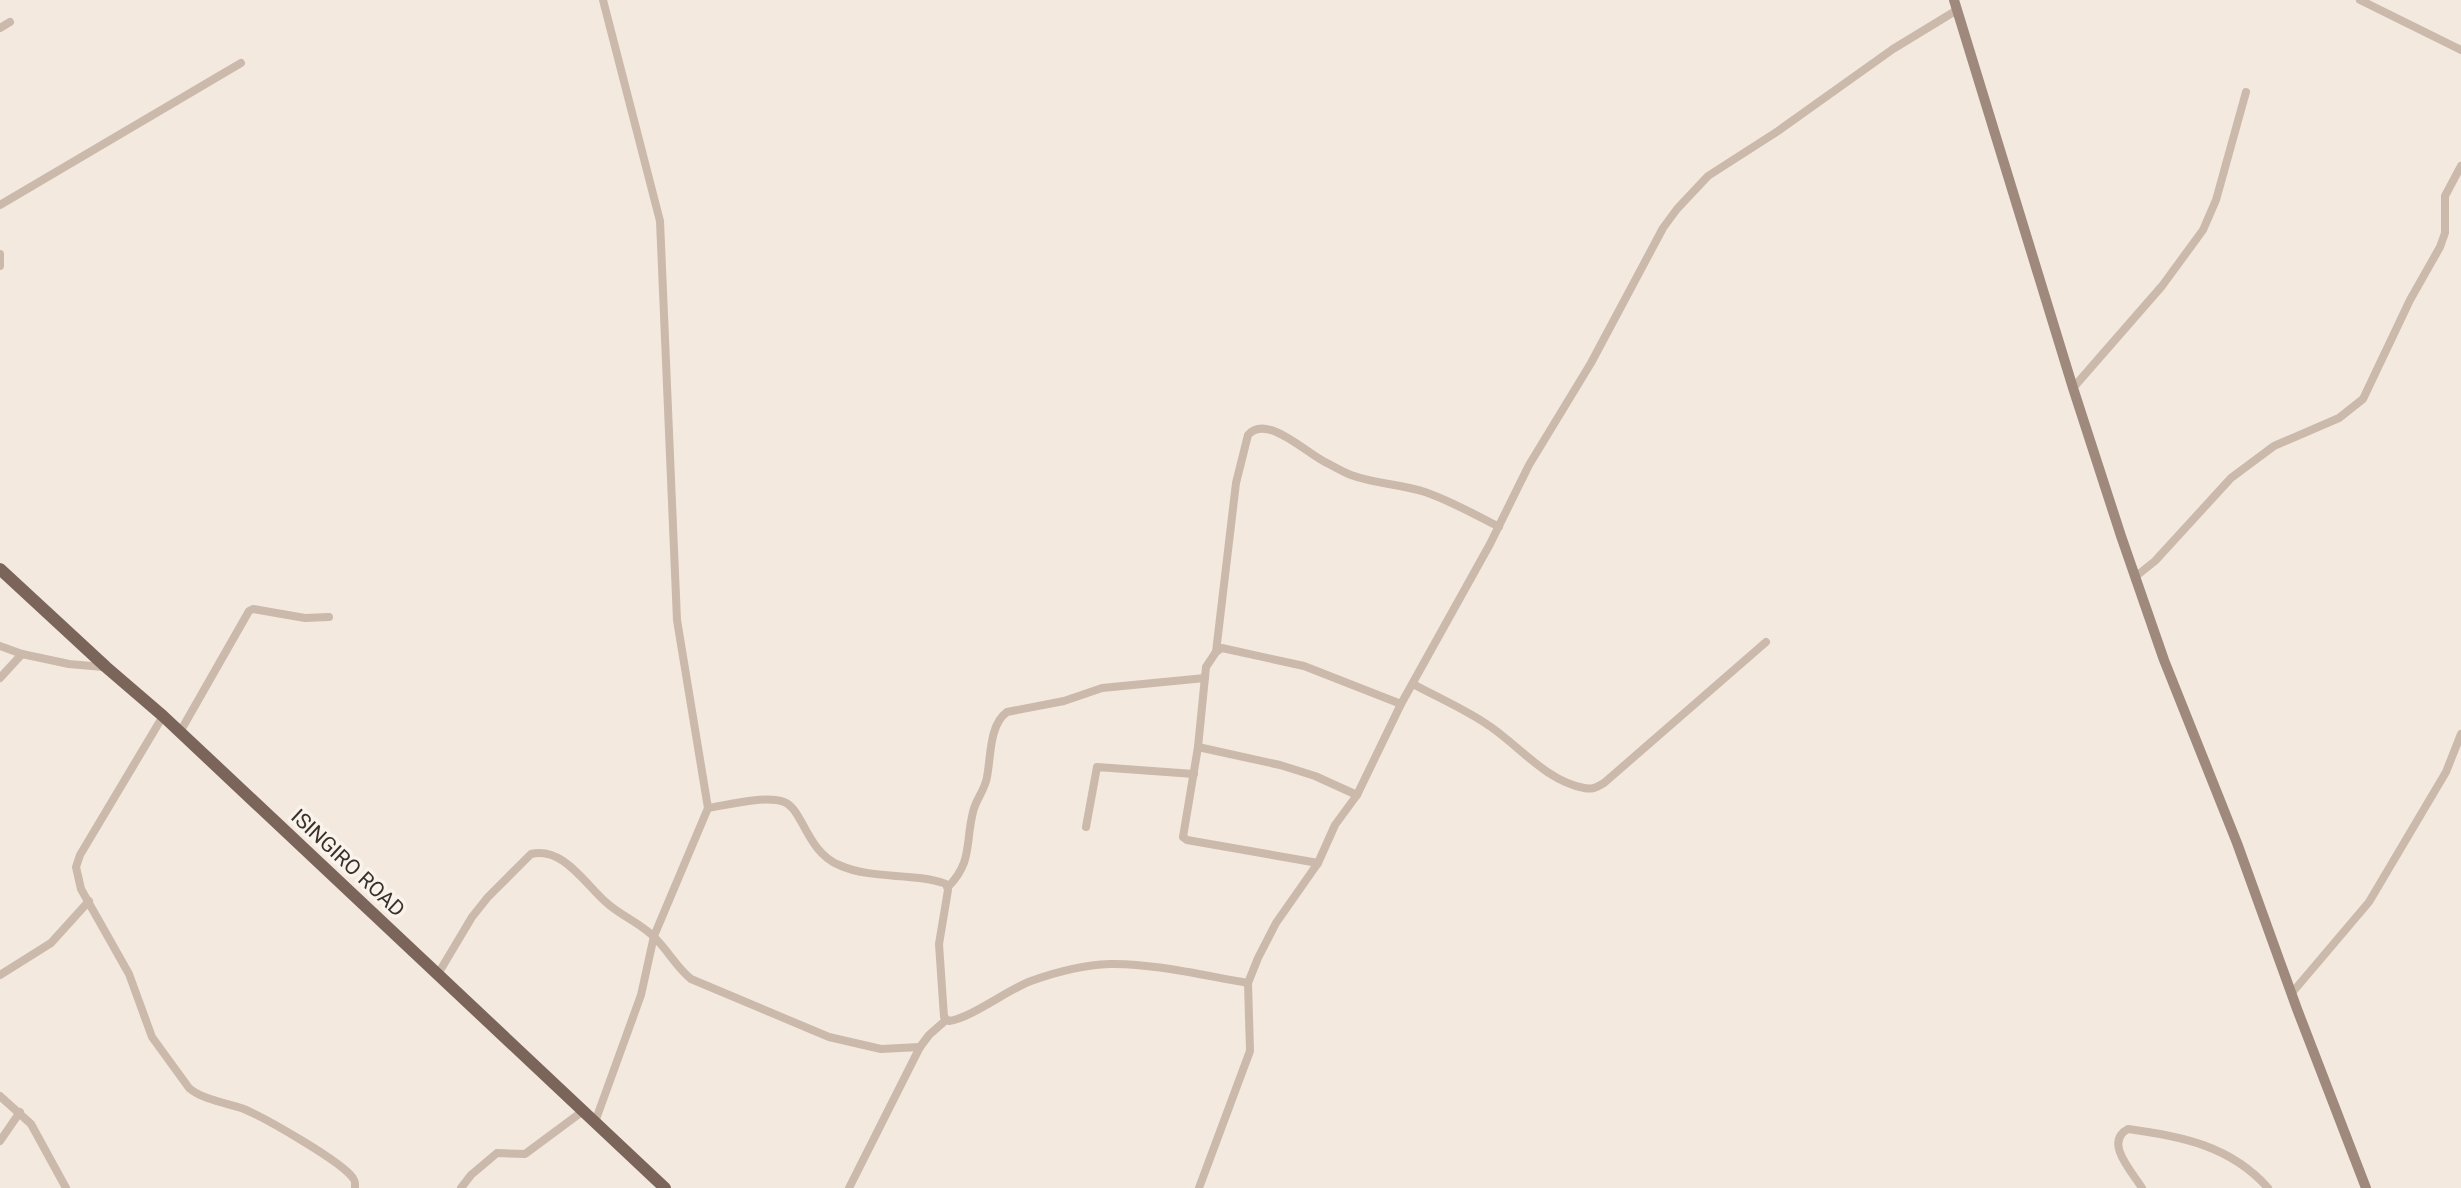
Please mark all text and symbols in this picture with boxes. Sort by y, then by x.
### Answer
street label: ISINGIRO ROAD [286,804,410,922]

